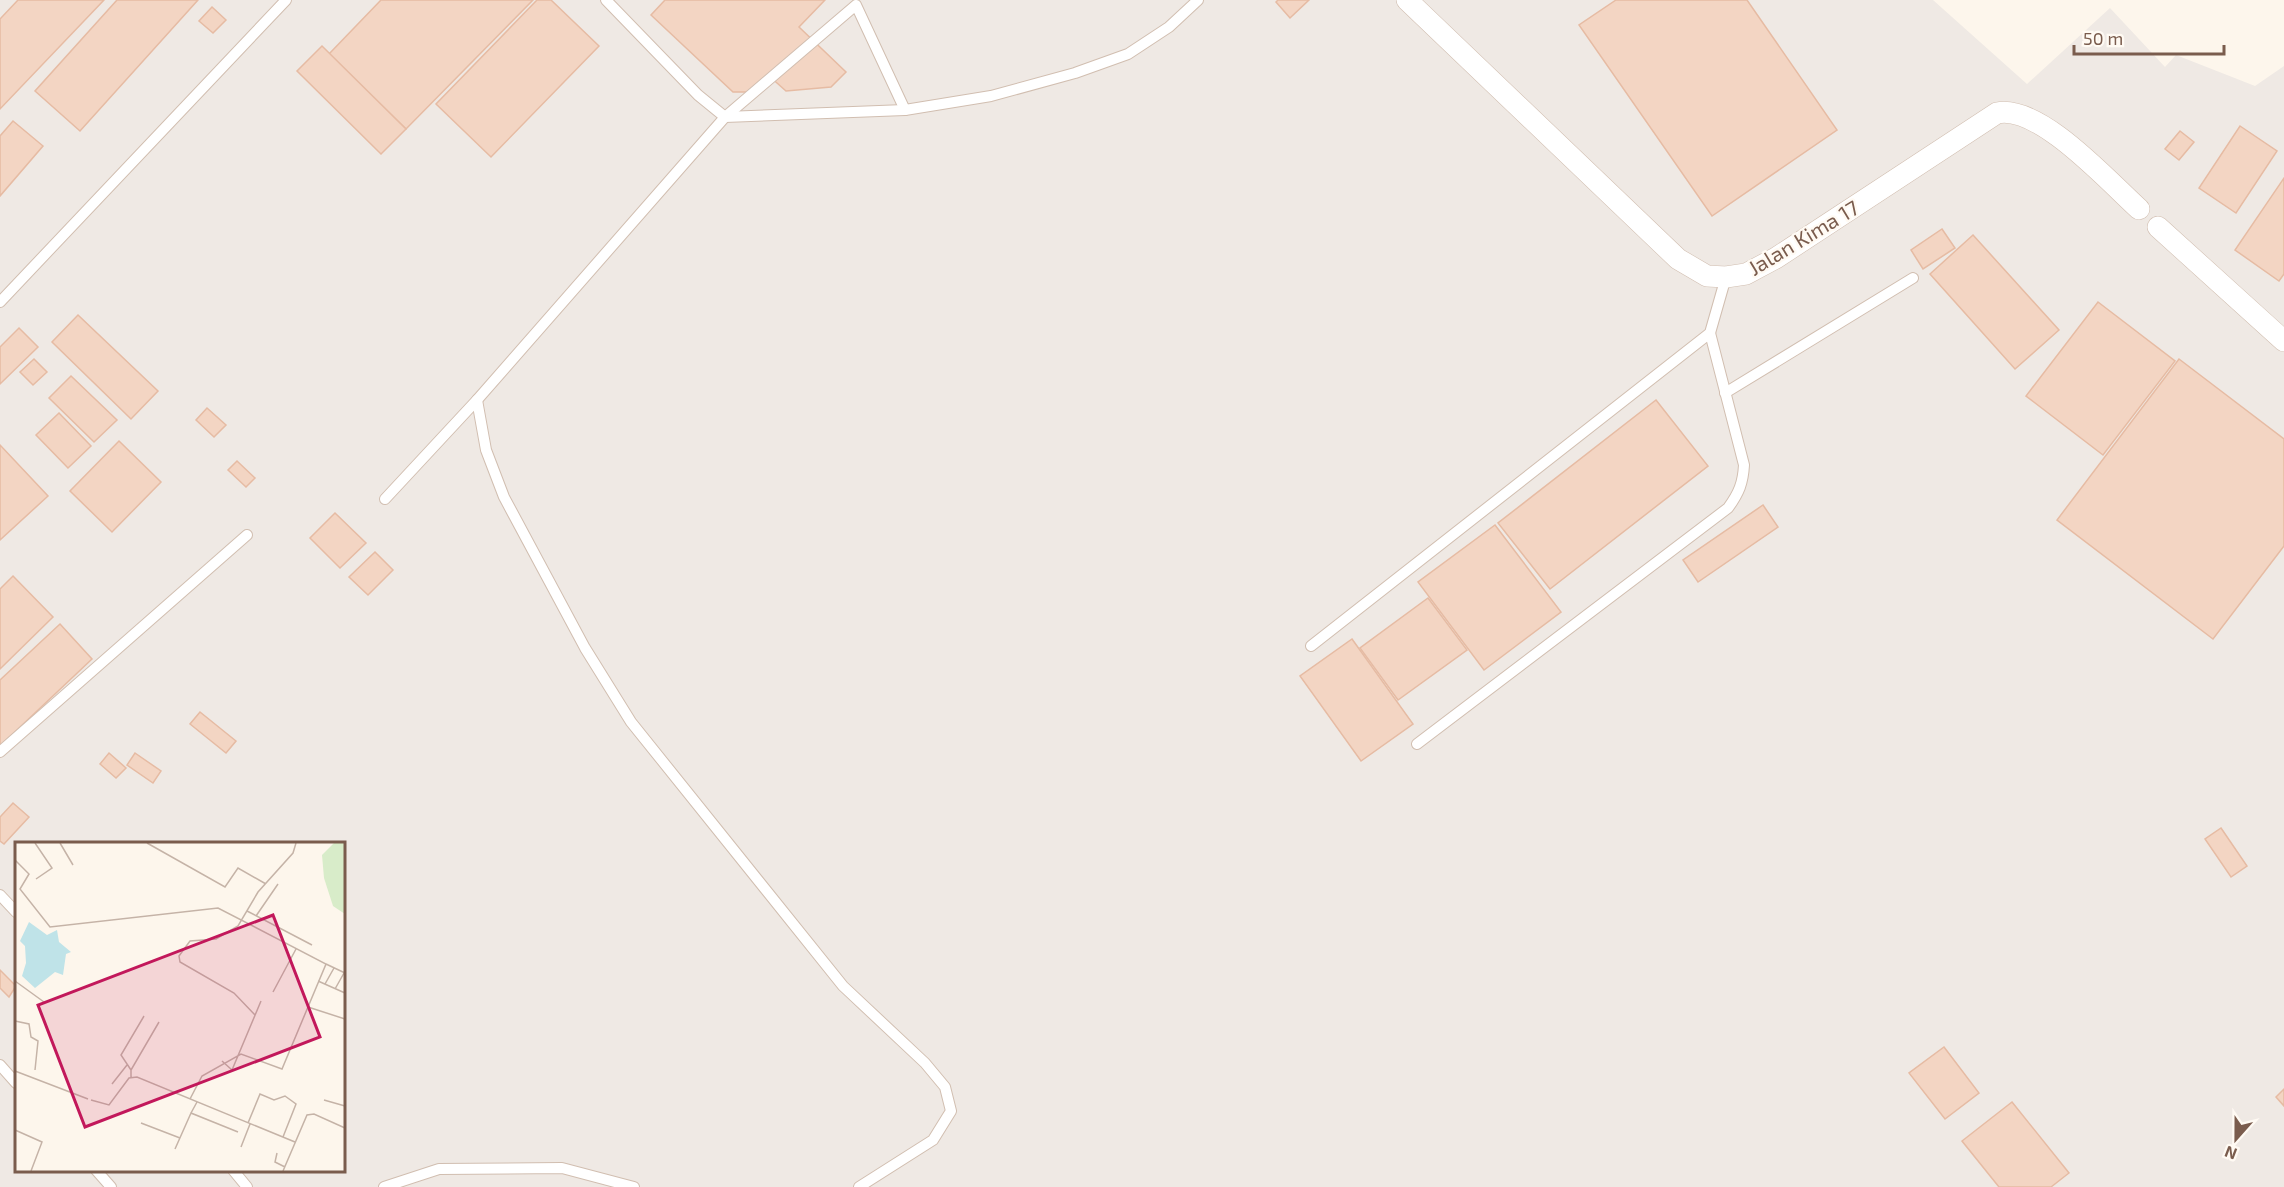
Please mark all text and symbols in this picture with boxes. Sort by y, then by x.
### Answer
scale bar [2074,18,2224,56]
text: 50 m [2083,27,2123,49]
street label: Jalan Kima 17 [1743,194,1863,280]
inset map [15,842,345,1172]
north arrow [2206,1109,2266,1169]
text: N [2222,1143,2239,1164]

